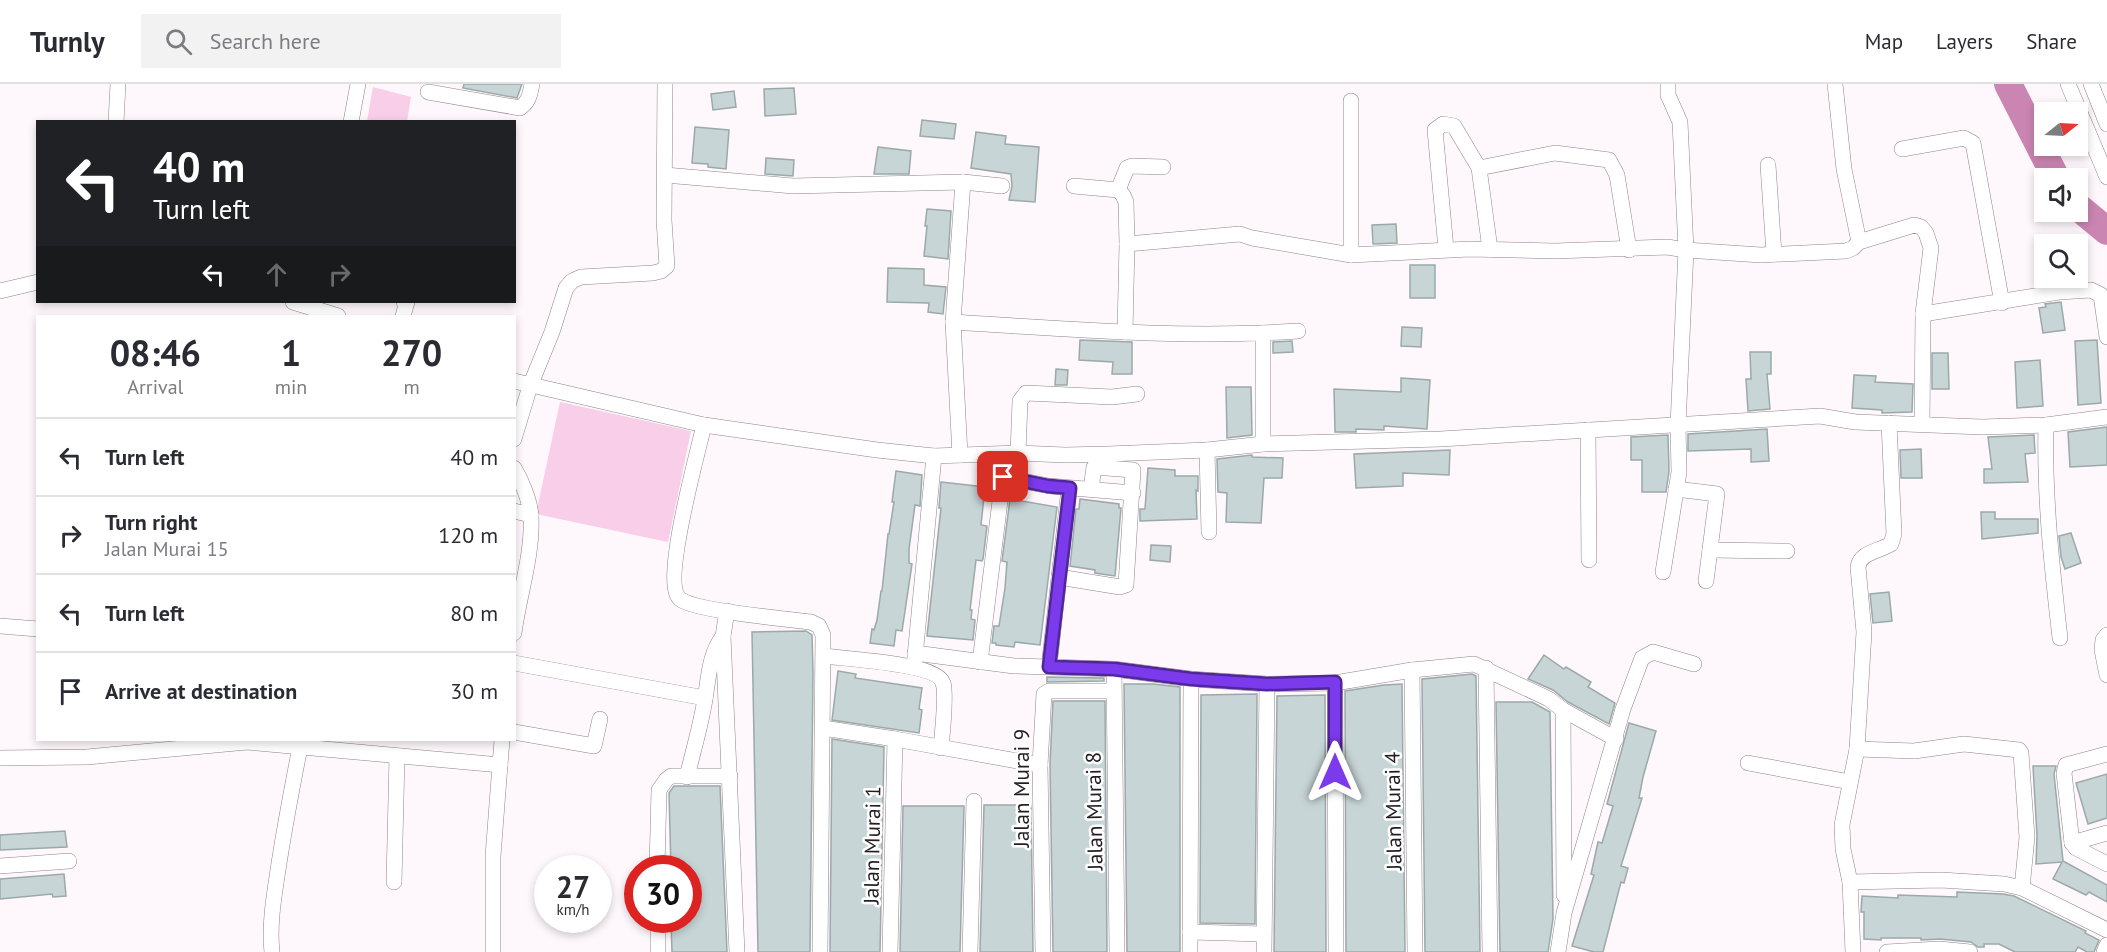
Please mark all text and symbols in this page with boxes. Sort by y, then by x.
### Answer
search box [141,14,561,68]
text: Turnly [30,23,105,60]
icon: search [162,25,195,58]
text: Search here [210,27,321,55]
text: Map [1865,28,1903,55]
text: Layers [1936,28,1993,55]
text: Share [2026,28,2077,55]
north arrow [2034,102,2088,156]
map controls [2034,102,2088,288]
text: 40 m [153,139,245,194]
icon: left [54,144,132,222]
button: sound [2034,168,2088,222]
text: Turn left [153,192,250,226]
button: search [2034,234,2088,288]
icon: left [197,258,230,291]
icon: ahead [260,258,293,291]
icon: right [323,258,356,291]
text: 08:46 [110,329,201,376]
text: 1 [281,329,301,376]
text: 270 [381,329,442,376]
text: Arrival [127,374,183,400]
text: min [275,374,307,400]
text: m [404,374,420,400]
icon: left [54,441,87,474]
text: Turn left [105,443,185,471]
text: 40 m [450,443,498,471]
pin [977,451,1028,502]
icon: arrive [986,460,1019,493]
text: Turn right [105,508,197,536]
icon: right [54,519,87,552]
text: 120 m [438,521,498,549]
text: Jalan Murai 15 [105,536,229,562]
icon: left [54,597,87,630]
text: Turn left [105,599,185,627]
text: 80 m [450,599,498,627]
icon: arrive [54,675,87,708]
text: Arrive at destination [105,677,297,705]
text: 30 m [450,677,498,705]
street label: Jalan Murai 9 [1008,729,1035,848]
position arrow [1303,740,1367,804]
street label: Jalan Murai 8 [1079,752,1109,871]
street label: Jalan Murai 4 [1378,752,1408,871]
street label: Jalan Murai 1 [857,786,887,905]
speed limit sign: 30 [624,855,702,933]
text: 27 [556,867,590,906]
text: km/h [557,900,589,919]

